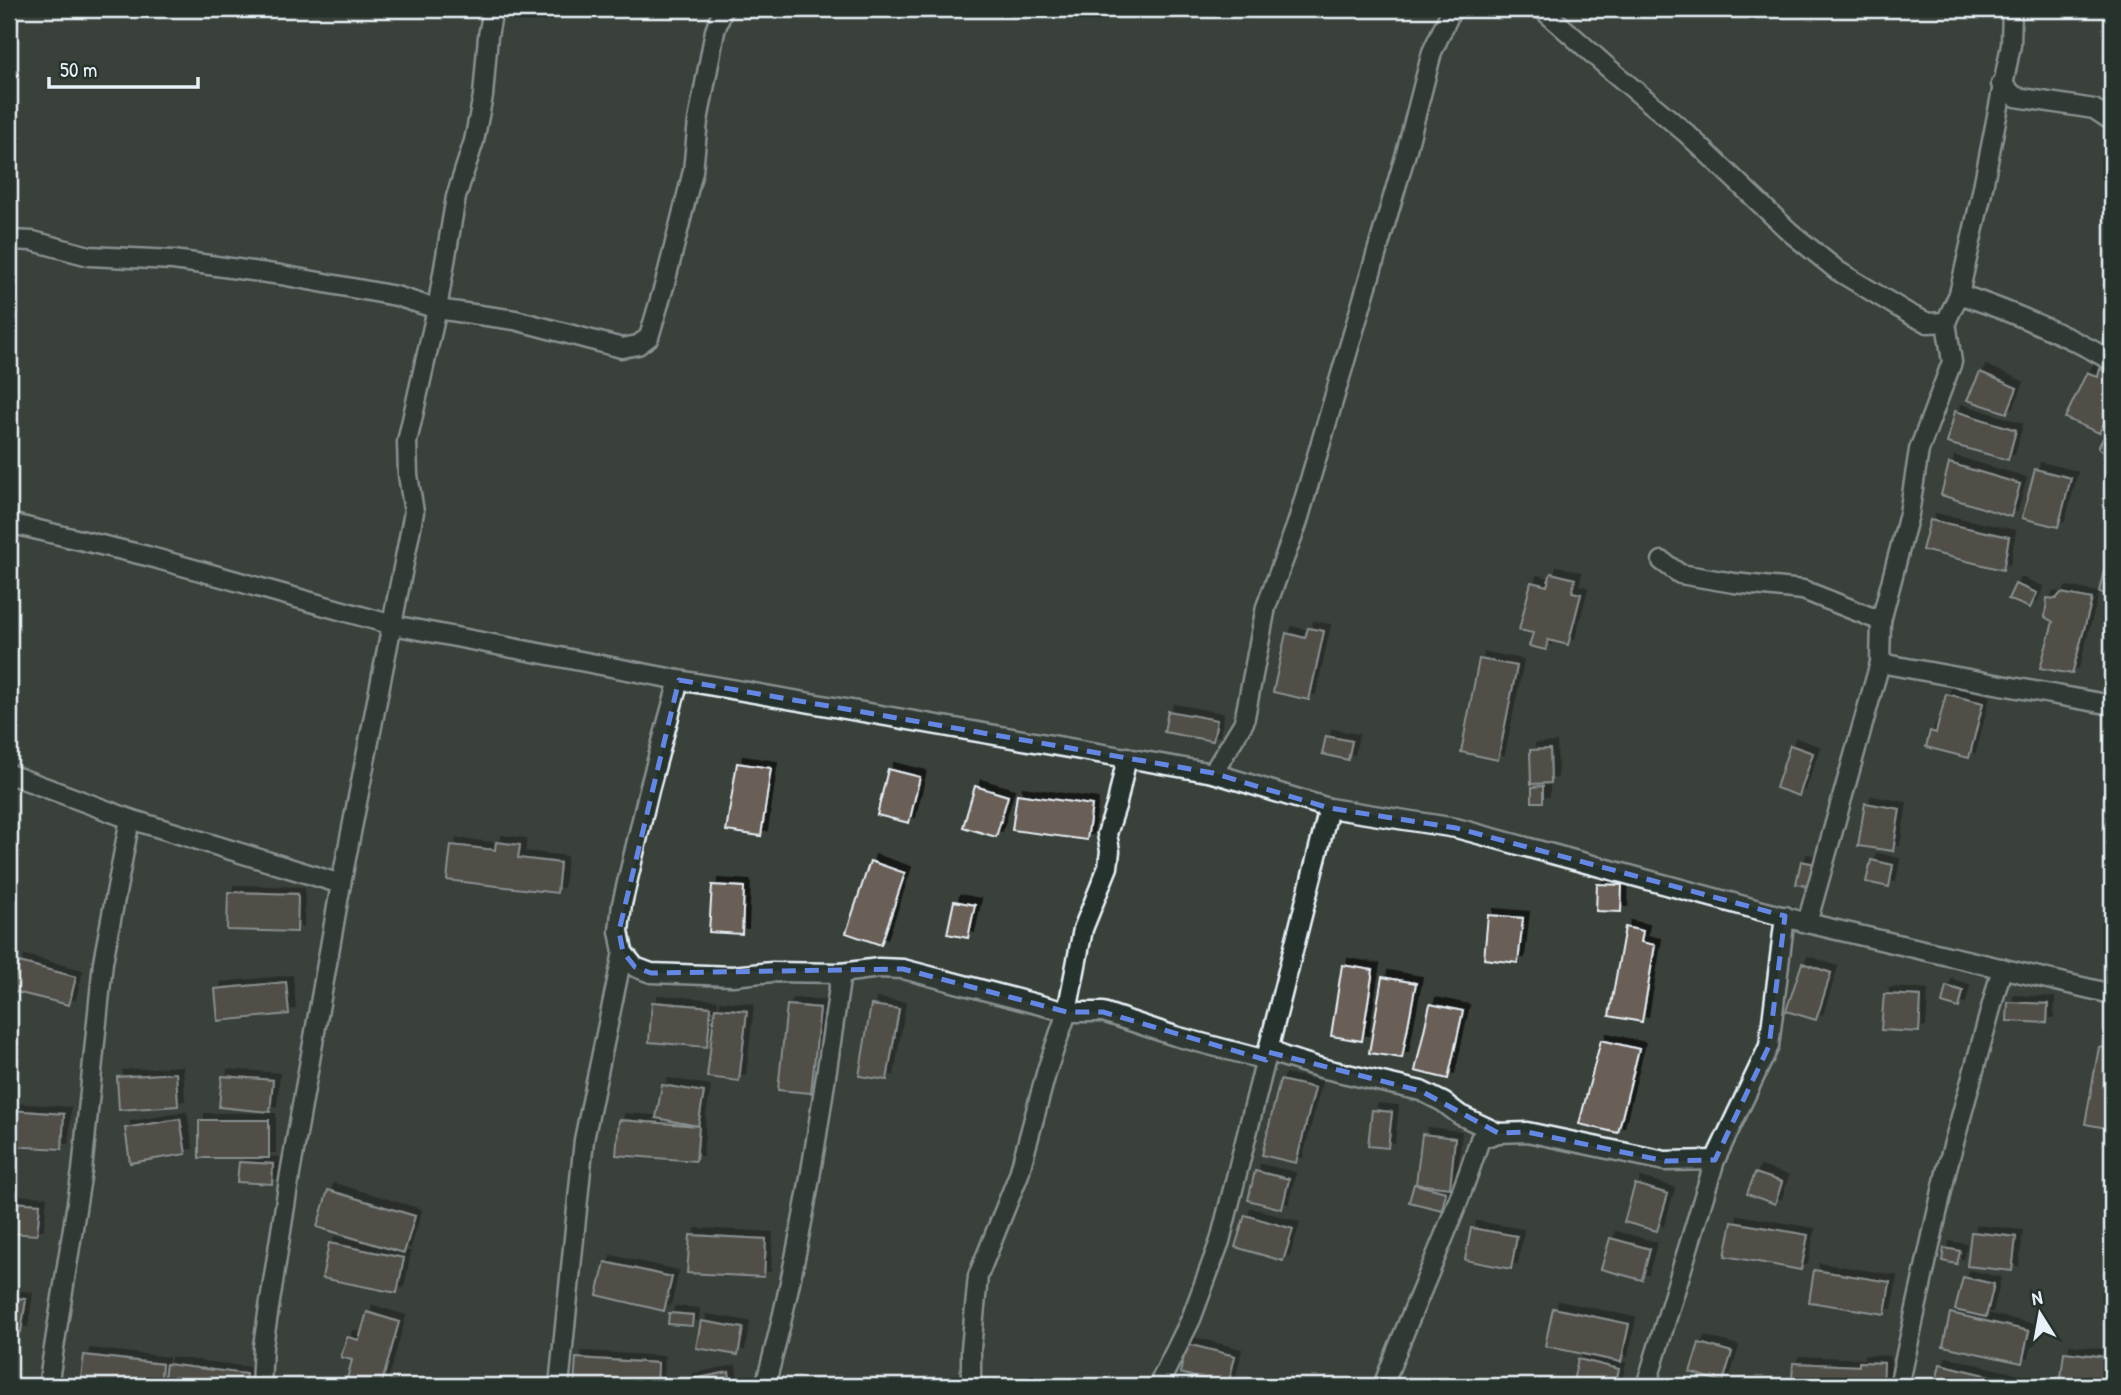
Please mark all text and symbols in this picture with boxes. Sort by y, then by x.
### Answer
scale bar [49,46,198,90]
text: 50 m [60,55,97,84]
north arrow [2006,1280,2076,1350]
text: N [2029,1284,2044,1311]

